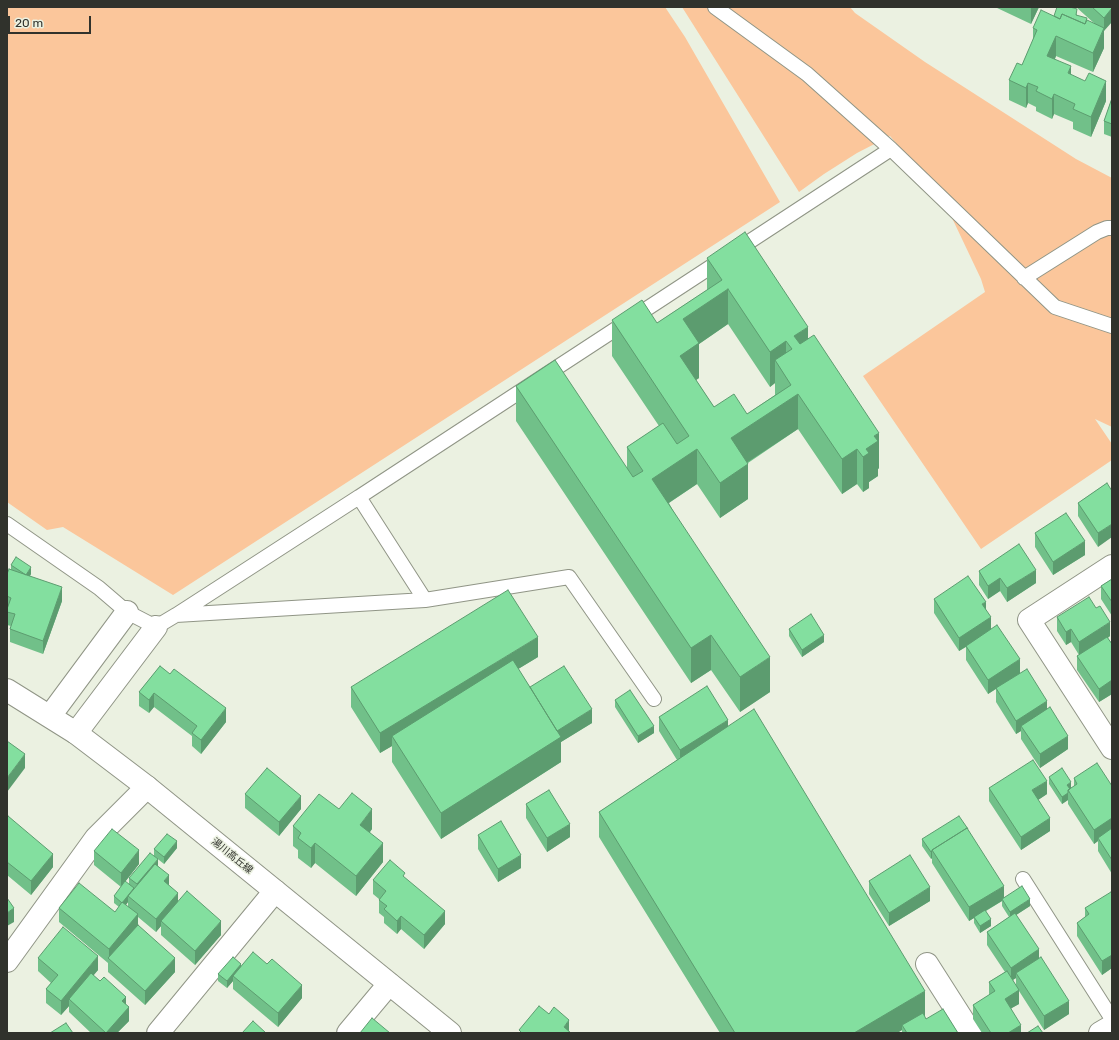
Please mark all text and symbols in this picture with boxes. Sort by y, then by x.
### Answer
scale bar [10,8,93,34]
text: 20 m [15,16,43,30]
street label: 湯川高丘線 [209,836,255,876]

